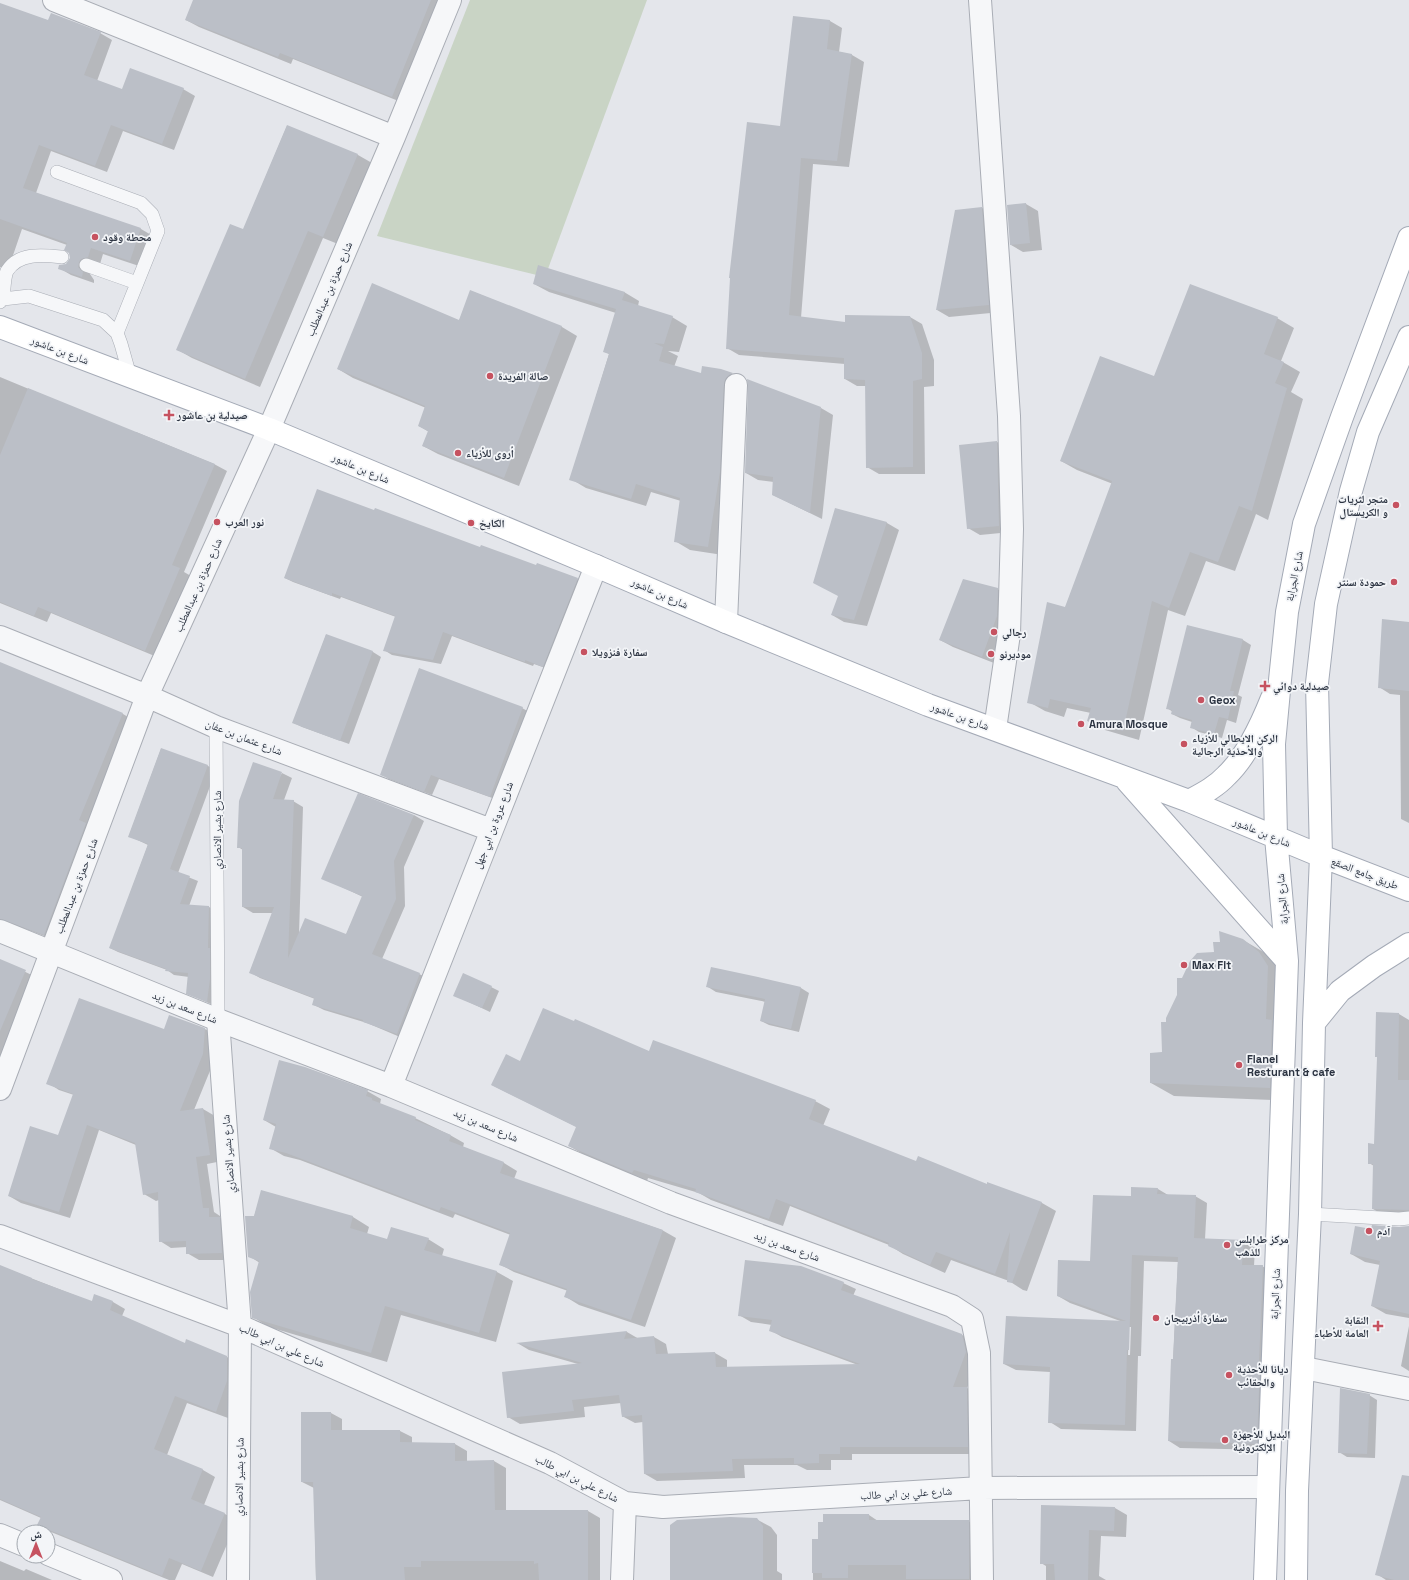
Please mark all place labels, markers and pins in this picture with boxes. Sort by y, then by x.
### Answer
place label: محطة وقود [103,230,151,244]
marker: محطة وقود [90,232,100,242]
place label: صالة الفريدة [498,369,549,383]
marker: صالة الفريدة [485,371,495,381]
place label: صيدلية بن عاشور [176,408,248,423]
marker: صيدلية بن عاشور [164,410,174,420]
place label: أروى للأزياء [466,446,514,461]
marker: أروى للأزياء [453,448,463,458]
place label: متجر لثريات و الكريستال [1338,492,1388,520]
marker: متجر لثريات و الكريستال [1391,500,1401,510]
place label: نور العرب [225,515,264,529]
place label: الكايخ [479,516,505,531]
marker: نور العرب [212,517,222,527]
marker: الكايخ [466,518,476,528]
place label: حمودة سنتر [1336,575,1386,589]
marker: حمودة سنتر [1389,577,1399,587]
place label: رجالي [1002,625,1026,641]
marker: رجالي [989,627,999,637]
place label: سفارة فنزويلا [592,645,648,659]
marker: سفارة فنزويلا [579,647,589,657]
place label: موديرنو [999,647,1031,661]
marker: موديرنو [986,649,996,659]
place label: صيدلية دوائي [1273,679,1330,695]
marker: صيدلية دوائي [1260,681,1270,691]
place label: Geox [1209,693,1236,707]
marker: Geox [1196,695,1206,705]
place label: Amura Mosque [1089,717,1168,731]
marker: Amura Mosque [1076,719,1086,729]
place label: الركن الايطالي للأزياء والأحذية الرجالية [1192,731,1278,758]
marker: الركن الايطالي للأزياء والأحذية الرجالية [1179,739,1189,749]
place label: Max Fit [1192,958,1231,972]
marker: Max Fit [1179,960,1189,970]
place label: Flanel Resturant & cafe [1247,1052,1335,1079]
marker: Flanel Resturant & cafe [1234,1060,1244,1070]
place label: آدم [1377,1224,1390,1239]
marker: آدم [1364,1226,1374,1236]
place label: مركز طرابلس للذهب [1235,1232,1289,1259]
marker: مركز طرابلس للذهب [1222,1240,1232,1250]
place label: سفارة أذربيجان [1164,1311,1227,1326]
marker: سفارة أذربيجان [1151,1313,1161,1323]
place label: النقابة العامة للأطباء [1314,1313,1369,1340]
marker: النقابة العامة للأطباء [1372,1320,1384,1332]
place label: ديانا للأحذية والحقائب [1237,1362,1289,1389]
marker: ديانا للأحذية والحقائب [1224,1370,1234,1380]
place label: البديل للأجهزة الإلكترونية [1233,1427,1290,1454]
marker: البديل للأجهزة الإلكترونية [1220,1435,1230,1445]

